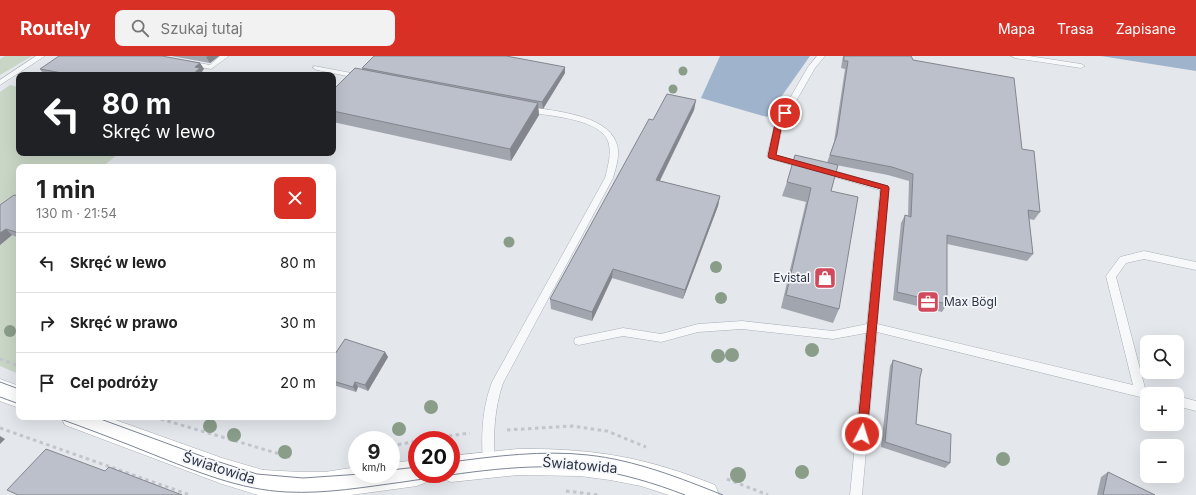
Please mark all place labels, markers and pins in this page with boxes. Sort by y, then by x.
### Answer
pin [768,96,802,130]
shop icon: Evistal [812,265,838,291]
place label: Evistal [773,270,810,285]
office icon: Max Bögl [915,289,941,315]
place label: Max Bögl [944,294,997,309]

